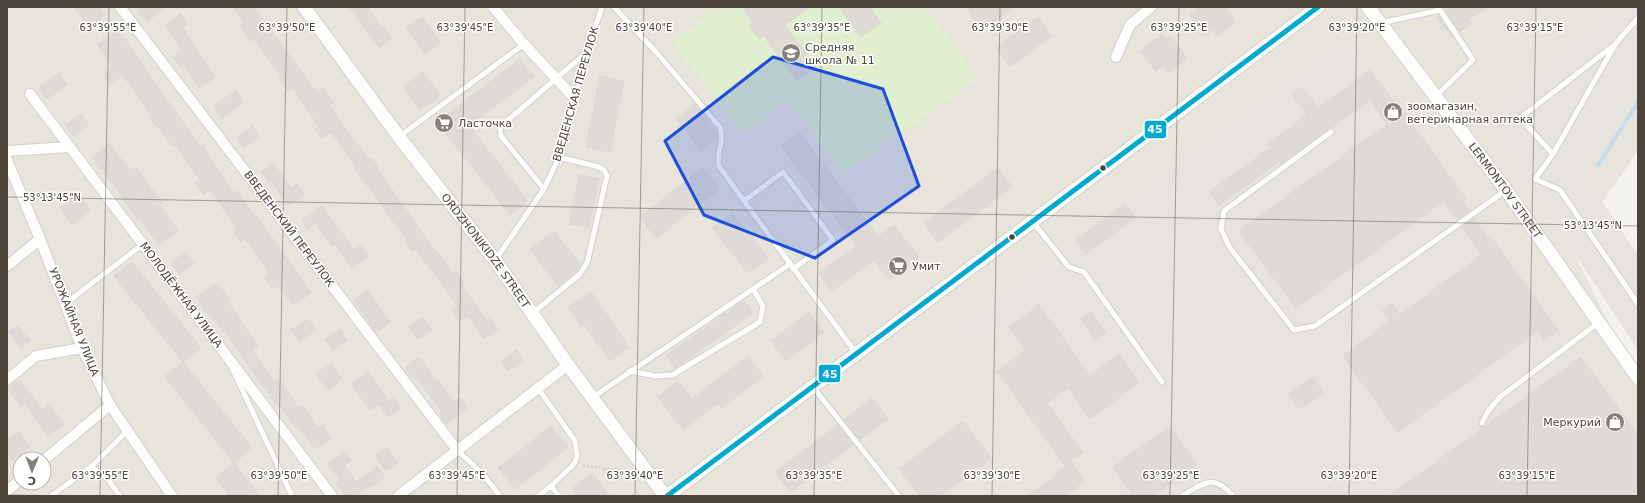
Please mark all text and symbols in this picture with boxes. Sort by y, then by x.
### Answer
text: 63°39'55"E [80,22,136,33]
text: 63°39'50"E [259,22,315,33]
text: 63°39'45"E [437,22,493,33]
text: 63°39'40"E [616,22,672,33]
text: 63°39'35"E [794,22,850,33]
text: 63°39'30"E [972,22,1028,33]
text: 63°39'25"E [1151,22,1207,33]
text: 63°39'20"E [1329,22,1385,33]
text: 63°39'15"E [1507,22,1563,33]
street label: ВВЕДЕНСКАЯ ПЕРЕУЛОК [550,25,602,163]
place label: Средняя школа № 11 [805,41,875,67]
school or university icon: Средняя школа № 11 [780,42,802,64]
place label: зоомагазин, ветеринарная аптека [1407,100,1533,126]
shop icon: зоомагазин, ветеринарная аптека [1382,101,1404,123]
supermarket icon: Ласточка [433,112,455,134]
place label: Ласточка [458,117,512,130]
line badge: 45 [1144,120,1167,139]
text: 45 [1147,123,1163,136]
street label: LERMONTOV STREET [1466,140,1545,241]
unlabelled marker [1098,163,1108,173]
street label: ВВЕДЕНСКИЙ ПЕРЕУЛОК [241,169,337,290]
street label: ORDZHONIKIDZE STREET [439,191,533,311]
text: 53°13'45"N [23,192,81,203]
text: 53°13'45"N [1564,220,1622,231]
unlabelled marker [1007,232,1017,242]
street label: МОЛОДЁЖНАЯ УЛИЦА [137,240,225,351]
supermarket icon: Умит [887,255,909,277]
place label: Умит [912,260,941,273]
street label: УРОЖАЙНАЯ УЛИЦА [46,266,102,379]
line badge: 45 [818,364,841,383]
text: 45 [822,368,838,381]
shop icon: Меркурий [1604,411,1626,433]
place label: Меркурий [1543,416,1601,429]
north arrow [12,451,52,491]
text: 63°39'55"E [72,470,128,481]
text: 63°39'50"E [251,470,307,481]
text: 63°39'45"E [429,470,485,481]
text: 63°39'40"E [607,470,663,481]
text: 63°39'35"E [786,470,842,481]
text: 63°39'30"E [964,470,1020,481]
text: 63°39'25"E [1143,470,1199,481]
text: 63°39'20"E [1321,470,1377,481]
text: 63°39'15"E [1499,470,1555,481]
text: С [28,474,36,487]

